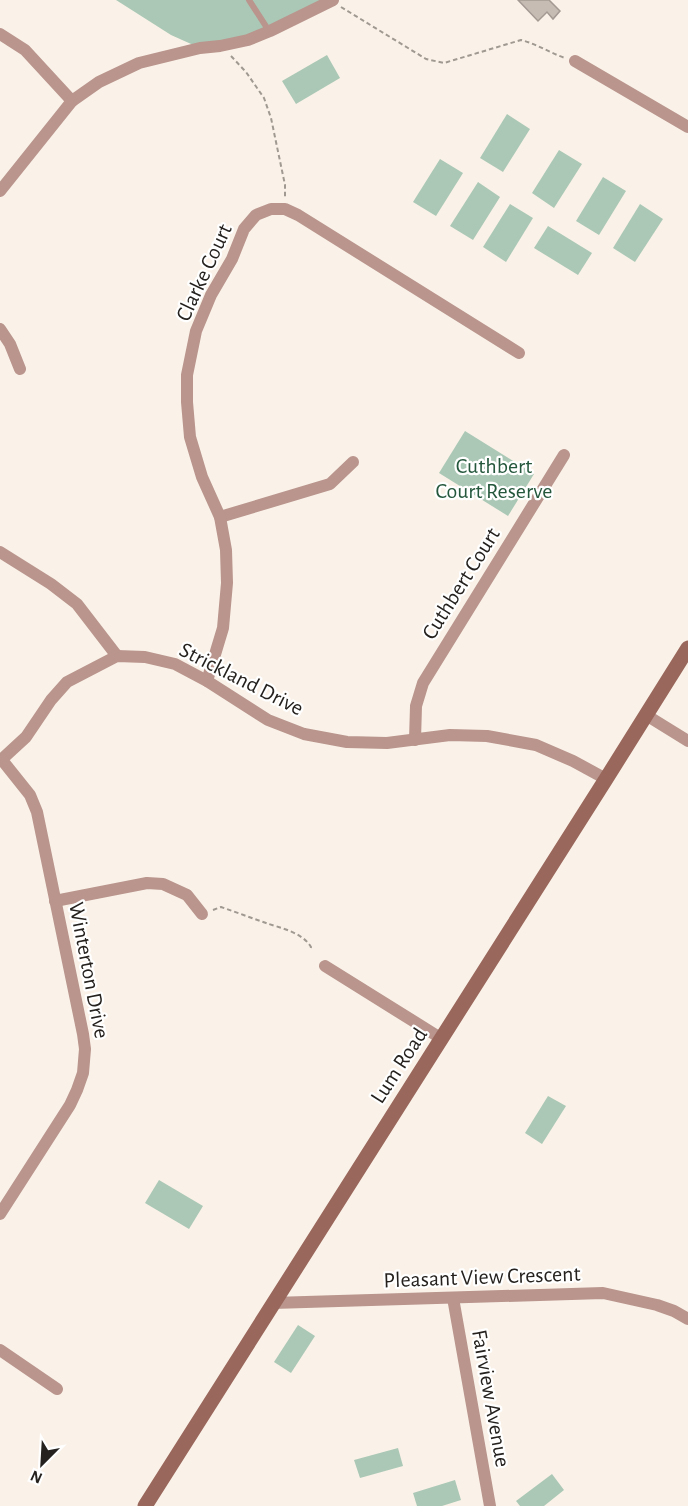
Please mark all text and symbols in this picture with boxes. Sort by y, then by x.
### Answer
street label: Clarke Court [172,220,236,324]
park label: Cuthbert Court Reserve [436,455,552,502]
street label: Cuthbert Court [418,524,504,643]
street label: Strickland Drive [176,638,307,720]
street label: Winterton Drive [65,900,113,1040]
street label: Lum Road [366,1024,431,1107]
street label: Pleasant View Crescent [383,1263,581,1291]
street label: Fairview Avenue [468,1328,514,1469]
north arrow [12,1434,72,1494]
text: N [28,1467,45,1486]

